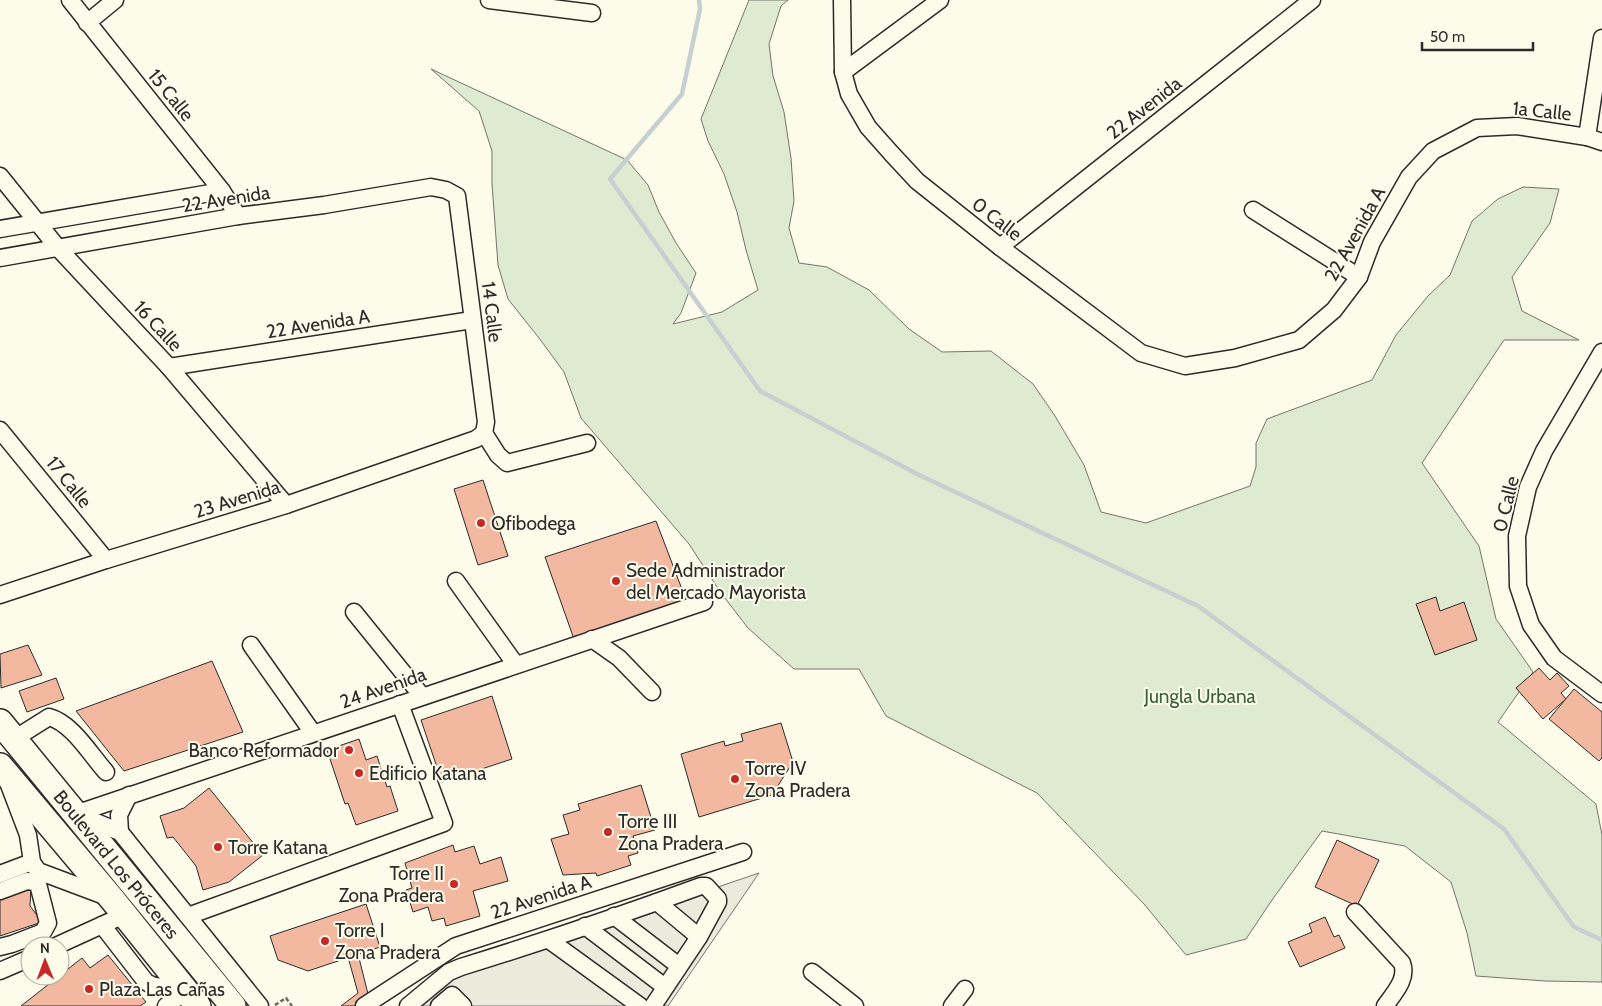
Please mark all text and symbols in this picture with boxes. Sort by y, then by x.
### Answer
scale bar [1422,20,1533,52]
text: 50 m [1430,28,1465,46]
street label: 15 Calle [143,64,199,126]
street label: 22 Avenida [1102,72,1186,144]
street label: 1a Calle [1511,96,1573,126]
street label: 22 Avenida [181,181,271,217]
street label: 22 Avenida A [1320,183,1391,285]
street label: 0 Calle [967,192,1027,246]
street label: 14 Calle [477,280,507,344]
street label: 16 Calle [129,296,187,356]
street label: 22 Avenida A [265,304,372,344]
street label: 17 Calle [41,452,97,513]
street label: 0 Calle [1488,473,1524,534]
street label: 23 Avenida [191,475,283,523]
place label: Ofibodega [491,512,576,535]
marker: Ofibodega [475,517,487,529]
place label: Sede Administrador del Mercado Mayorista [626,559,806,604]
marker: Sede Administrador del Mercado Mayorista [610,575,622,587]
street label: 24 Avenida [337,663,429,713]
park label: Jungla Urbana [1143,685,1256,708]
place label: Banco Reformador [189,739,339,762]
marker: Banco Reformador [343,744,355,756]
place label: Torre IV Zona Pradera [745,757,850,802]
place label: Edificio Katana [369,762,486,785]
marker: Edificio Katana [353,767,365,779]
marker: Torre IV Zona Pradera [729,773,741,785]
street label: Boulevard Los Próceres [49,785,184,943]
place label: Torre III Zona Pradera [618,810,723,855]
marker: Torre III Zona Pradera [602,826,614,838]
place label: Torre Katana [228,836,328,859]
marker: Torre Katana [212,841,224,853]
place label: Torre II Zona Pradera [339,862,444,907]
street label: 22 Avenida A [488,870,594,924]
marker: Torre II Zona Pradera [448,878,460,890]
place label: Torre I Zona Pradera [335,919,440,964]
marker: Torre I Zona Pradera [319,935,331,947]
north arrow [20,936,70,986]
text: N [40,939,50,957]
place label: Plaza Las Cañas [99,978,225,1001]
marker: Plaza Las Cañas [83,983,95,995]

